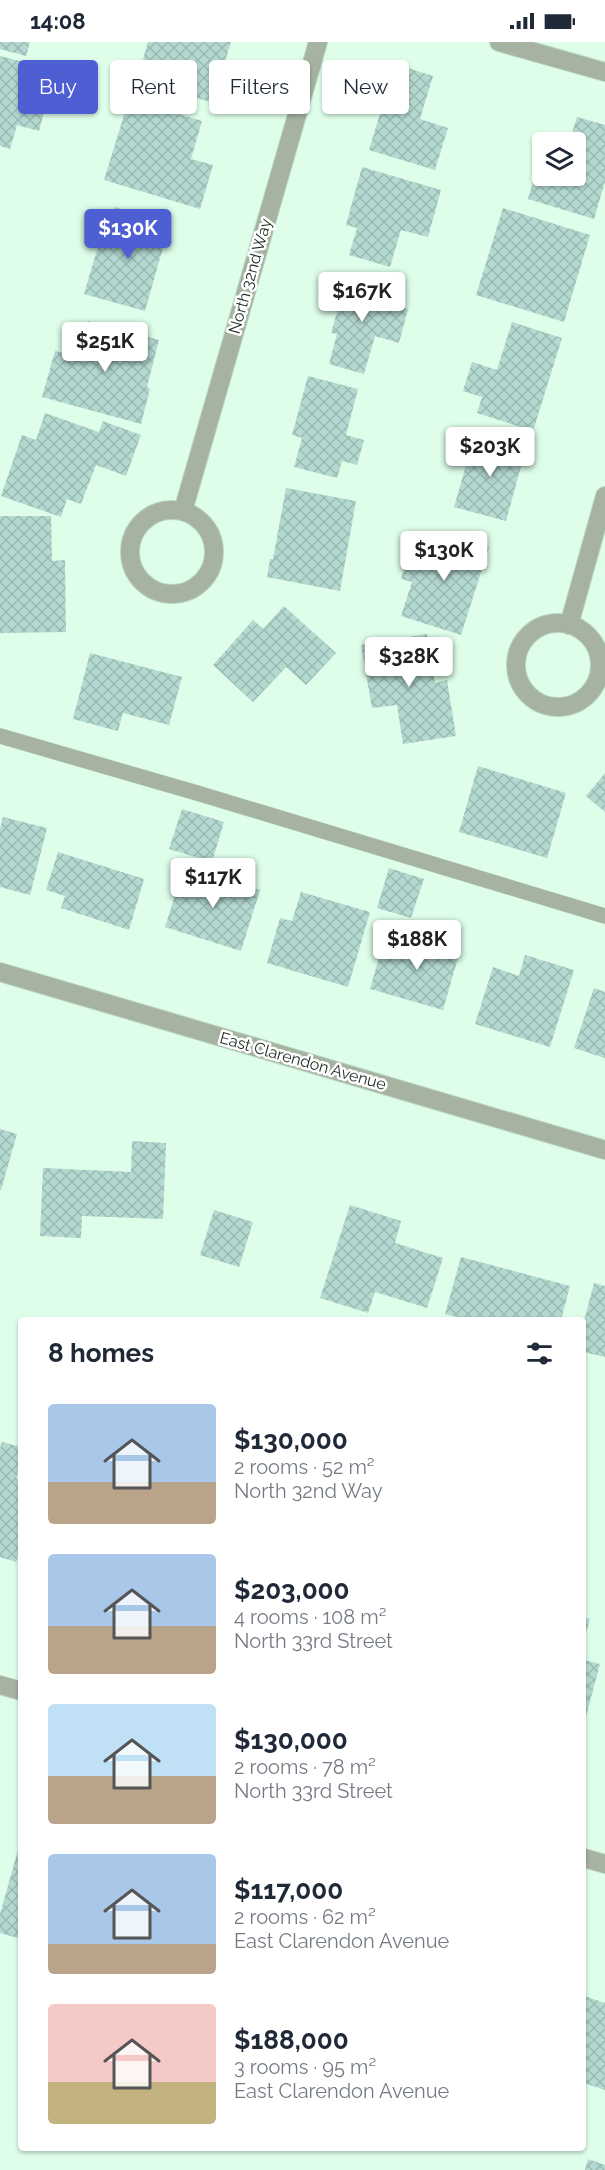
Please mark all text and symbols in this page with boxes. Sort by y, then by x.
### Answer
text: 14:08 [30,8,86,34]
chip: Buy [18,60,98,114]
chip: Rent [110,60,197,114]
chip: Filters [209,60,310,114]
chip: New [322,60,409,114]
map controls [532,132,586,186]
button: layers [532,132,586,186]
pin: $130K [86,209,170,260]
text: $130K [98,216,158,240]
street label: North 32nd Way [224,216,276,336]
pin: $167K [320,272,404,323]
text: $167K [332,279,392,303]
pin: $251K [63,322,147,373]
text: $251K [76,329,134,353]
pin: $203K [448,427,532,478]
text: $203K [460,434,520,458]
pin: $130K [402,531,486,582]
text: $130K [414,538,474,562]
pin: $328K [367,637,451,688]
text: $328K [379,644,439,668]
pin: $117K [171,858,255,909]
text: $117K [184,865,242,889]
pin: $188K [375,920,459,971]
text: $188K [387,927,447,951]
street label: East Clarendon Avenue [218,1028,388,1094]
icon: filters [523,1337,556,1370]
text: 8 homes [48,1338,154,1368]
text: $130,000 [234,1425,348,1455]
icon: home [96,1428,168,1500]
text: 2 rooms · 52 m² [234,1455,375,1479]
text: North 32nd Way [234,1479,383,1503]
text: $203,000 [234,1575,350,1605]
icon: home [96,1578,168,1650]
text: 4 rooms · 108 m² [234,1605,386,1629]
text: North 33rd Street [234,1629,393,1653]
text: $130,000 [234,1725,348,1755]
icon: home [96,1728,168,1800]
text: 2 rooms · 78 m² [234,1755,376,1779]
text: North 33rd Street [234,1779,393,1803]
text: $117,000 [234,1875,343,1905]
icon: home [96,1878,168,1950]
text: 2 rooms · 62 m² [234,1905,376,1929]
text: East Clarendon Avenue [234,1929,449,1953]
text: $188,000 [234,2025,349,2055]
icon: home [96,2028,168,2100]
text: 3 rooms · 95 m² [234,2055,376,2079]
text: East Clarendon Avenue [234,2079,449,2103]

